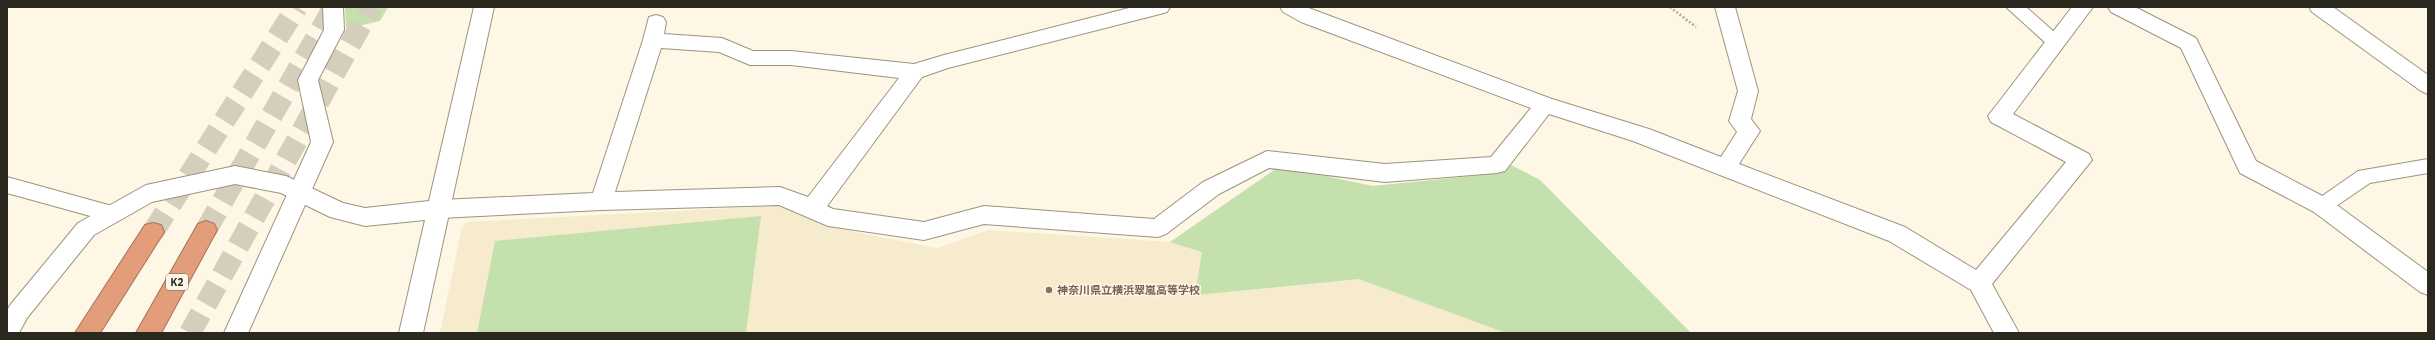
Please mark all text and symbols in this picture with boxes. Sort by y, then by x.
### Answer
road number: K2 [166,274,188,290]
place label: 神奈川県立横浜翠嵐高等学校 [1057,283,1200,297]
marker: 神奈川県立横浜翠嵐高等学校 [1044,285,1054,295]

